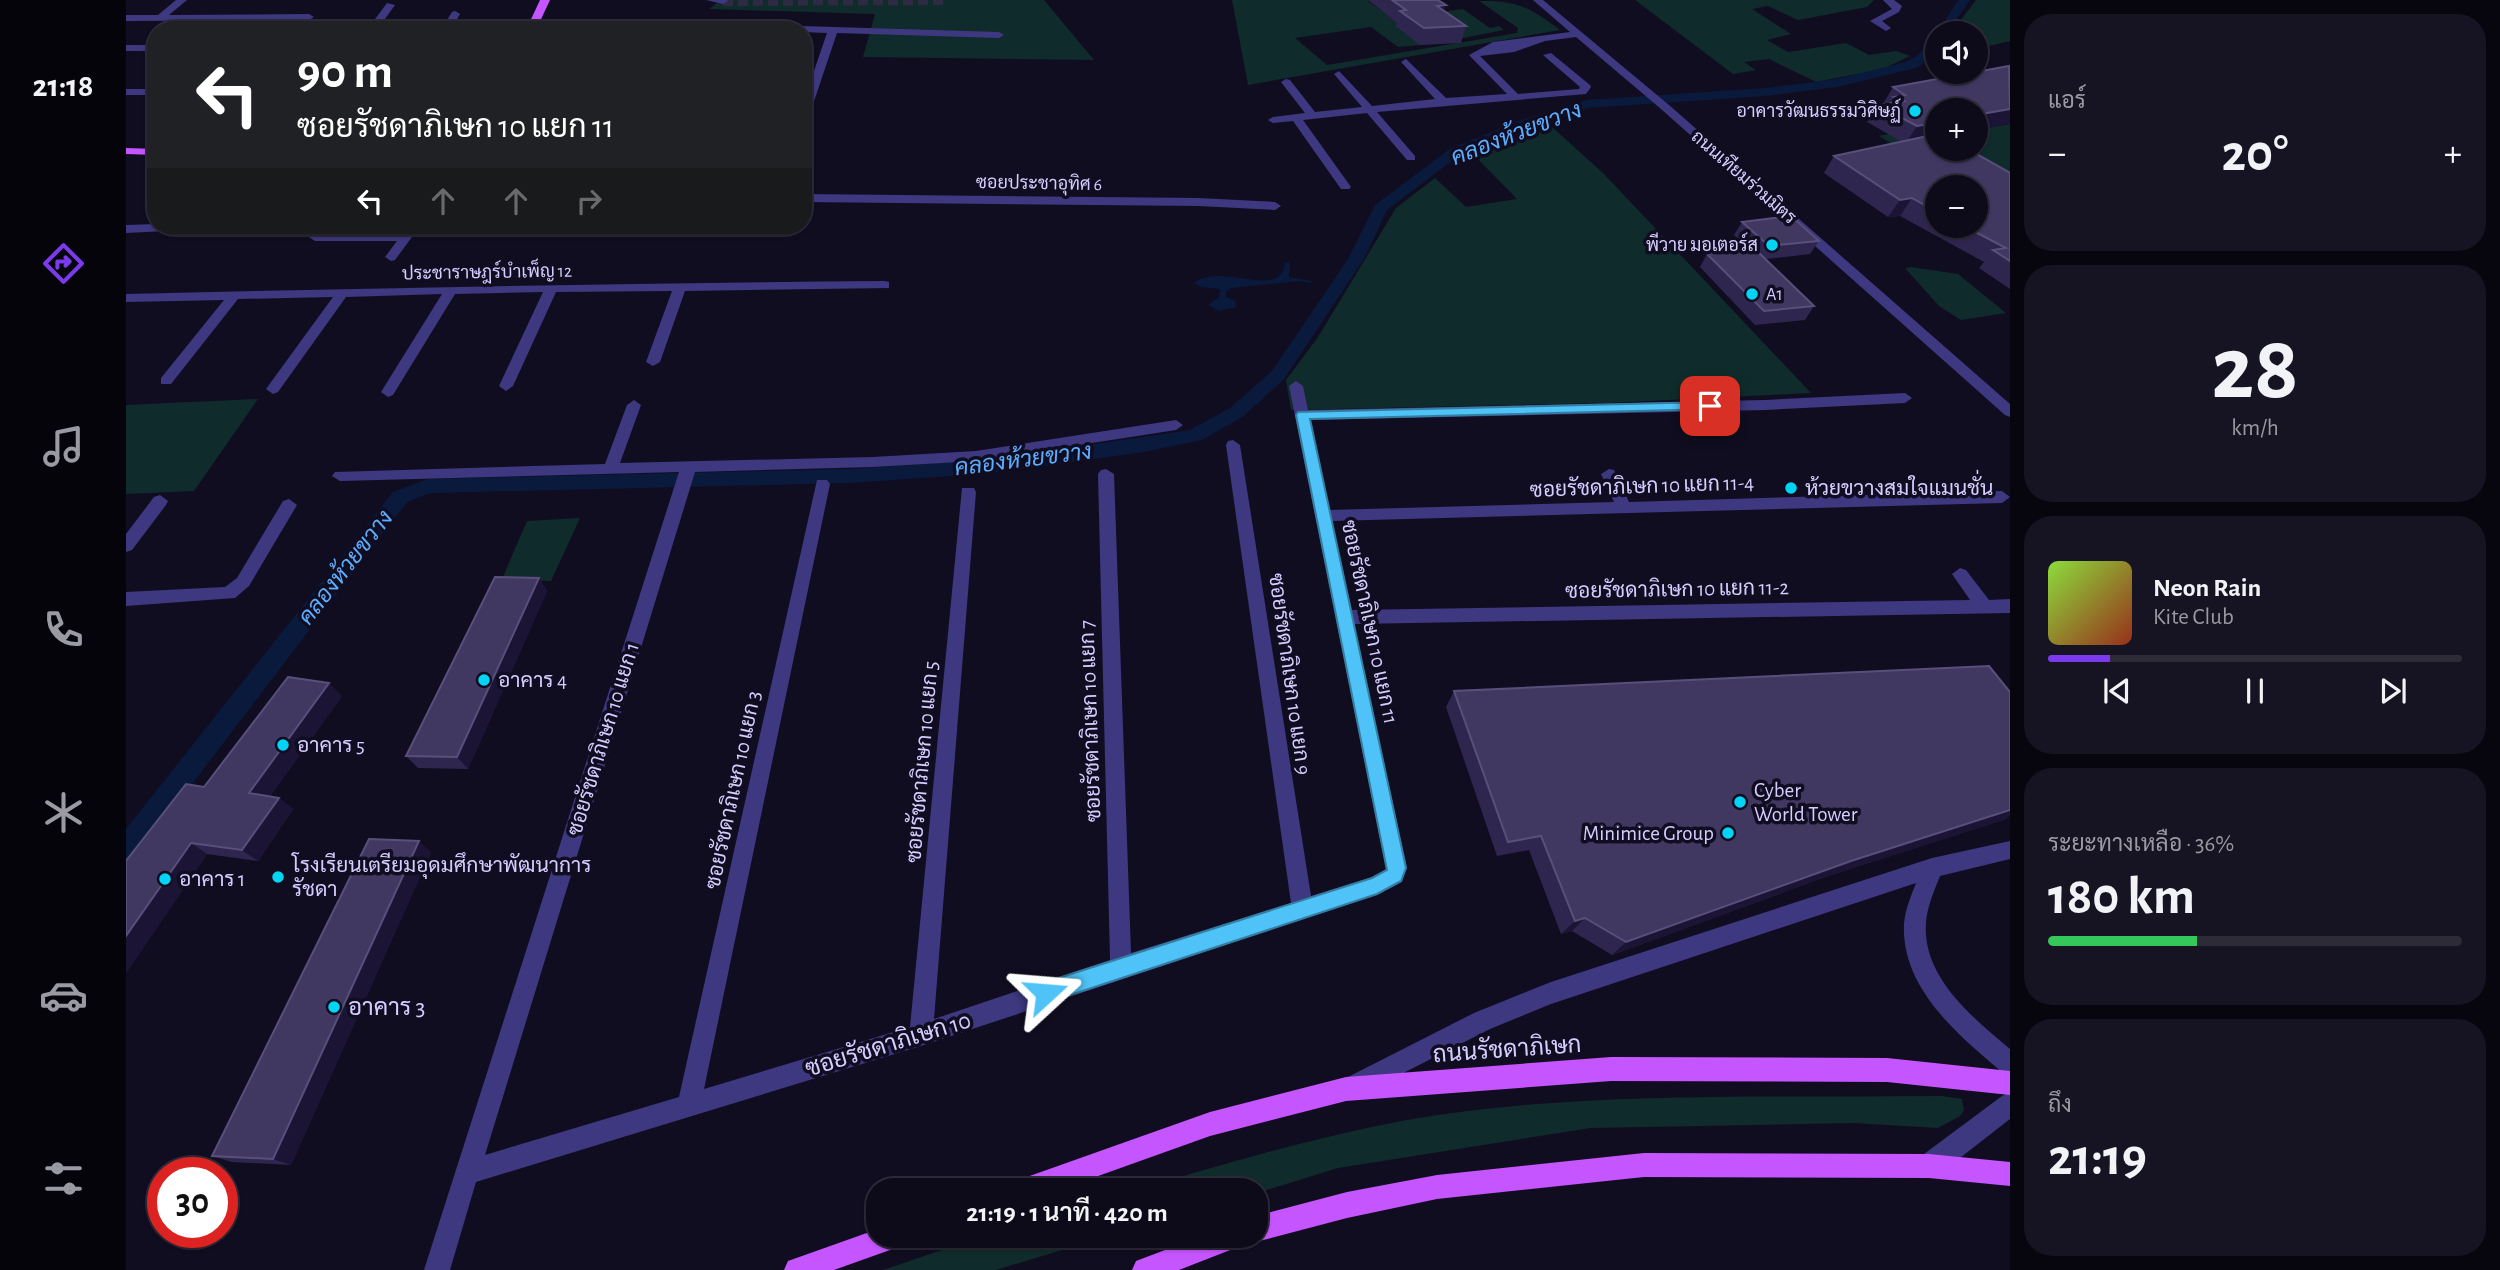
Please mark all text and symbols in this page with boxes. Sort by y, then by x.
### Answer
map controls [1925,21,1988,238]
button: sound [1925,21,1988,84]
text: 90 m [297,48,393,97]
icon: left [182,49,273,140]
text: 21:18 [32,70,94,102]
text: แอร์ [2048,90,2086,113]
water label: คลองห้วยขวาง [1447,95,1585,170]
place label: อาคารวัฒนธรรมวิศิษฏ์ [1736,98,1901,123]
button: + [1925,98,1988,161]
marker: อาคารวัฒนธรรมวิศิษฏ์ [1907,103,1923,119]
text: ซอยรัชดาภิเษก 10 แยก 11 [297,111,614,143]
street label: ถนนเทียมร่วมมิตร [1688,124,1802,228]
text: 20° [2222,128,2288,180]
text: − [2048,135,2066,173]
text: + [2444,135,2462,173]
street label: ซอยประชาอุทิศ 6 [976,171,1102,196]
button: − [1925,175,1988,238]
icon: left [351,182,389,220]
icon: ahead [424,182,462,220]
icon: ahead [497,182,535,220]
icon: right [570,182,608,220]
place label: พีวาย มอเตอร์ส [1646,232,1758,255]
marker: พีวาย มอเตอร์ส [1764,237,1780,253]
icon: directions [39,239,88,288]
street label: ประชาราษฎร์บำเพ็ญ 12 [402,257,572,285]
marker: A1 [1744,286,1760,302]
place label: A1 [1766,286,1783,304]
text: 28 [2211,324,2299,415]
pin [1680,376,1740,436]
icon: arrive [1691,387,1729,425]
text: km/h [2231,417,2279,440]
icon: music [39,422,88,471]
water label: คลองห้วยขวาง [953,437,1093,480]
place label: ห้วยขวางสมใจแมนชั่น [1805,469,1993,499]
street label: ซอยรัชดาภิเษก 10 แยก 11-4 [1529,470,1755,501]
marker: ห้วยขวางสมใจแมนชั่น [1783,480,1799,496]
water label: คลองห้วยขวาง [292,504,398,629]
street label: ซอยรัชดาภิเษก 10 แยก 11 [1338,518,1403,726]
street label: ซอยรัชดาภิเษก 10 แยก 9 [1265,572,1316,776]
street label: ซอยรัชดาภิเษก 10 แยก 11-2 [1565,575,1789,602]
text: Neon Rain [2153,575,2261,601]
icon: phone [39,605,88,654]
text: Kite Club [2153,606,2234,629]
street label: ซอยรัชดาภิเษก 10 แยก 7 [1074,619,1105,822]
street label: ซอยรัชดาภิเษก 10 แยก 1 [562,640,643,838]
street label: ซอยรัชดาภิเษก 10 แยก 5 [901,660,942,864]
place label: อาคาร 4 [498,670,567,691]
marker: อาคาร 4 [476,672,492,688]
icon: previous [2098,672,2136,710]
icon: pause [2236,672,2274,710]
icon: next [2374,672,2412,710]
street label: ซอยรัชดาภิเษก 10 แยก 3 [700,689,765,891]
place label: อาคาร 5 [297,735,365,756]
marker: อาคาร 5 [275,737,291,753]
place label: Cyber World Tower [1754,780,1858,825]
icon: climate [39,788,88,837]
marker: Cyber World Tower [1732,794,1748,810]
place label: Minimice Group [1583,823,1714,844]
marker: Minimice Group [1720,825,1736,841]
text: ระยะทางเหลือ · 36% [2048,833,2234,856]
place label: โรงเรียนเตรียมอุดมศึกษาพัฒนาการ รัชดา [291,852,591,900]
place label: อาคาร 1 [179,869,245,890]
marker: โรงเรียนเตรียมอุดมศึกษาพัฒนาการ รัชดา [270,869,286,885]
marker: อาคาร 1 [157,871,173,887]
text: 180 km [2048,871,2195,923]
position arrow [1009,956,1083,1030]
icon: car [39,971,88,1020]
place label: อาคาร 3 [348,996,425,1020]
marker: อาคาร 3 [326,999,342,1015]
street label: ซอยรัชดาภิเษก 10 [802,1005,974,1082]
street label: ถนนรัชดาภิเษก [1432,1030,1582,1067]
text: ถึง [2048,1094,2072,1117]
text: 21:19 [2048,1132,2147,1184]
icon: filters [39,1154,88,1203]
speed limit sign: 30 [147,1157,238,1248]
text: 21:19 · 1 นาที · 420 m [966,1200,1168,1226]

